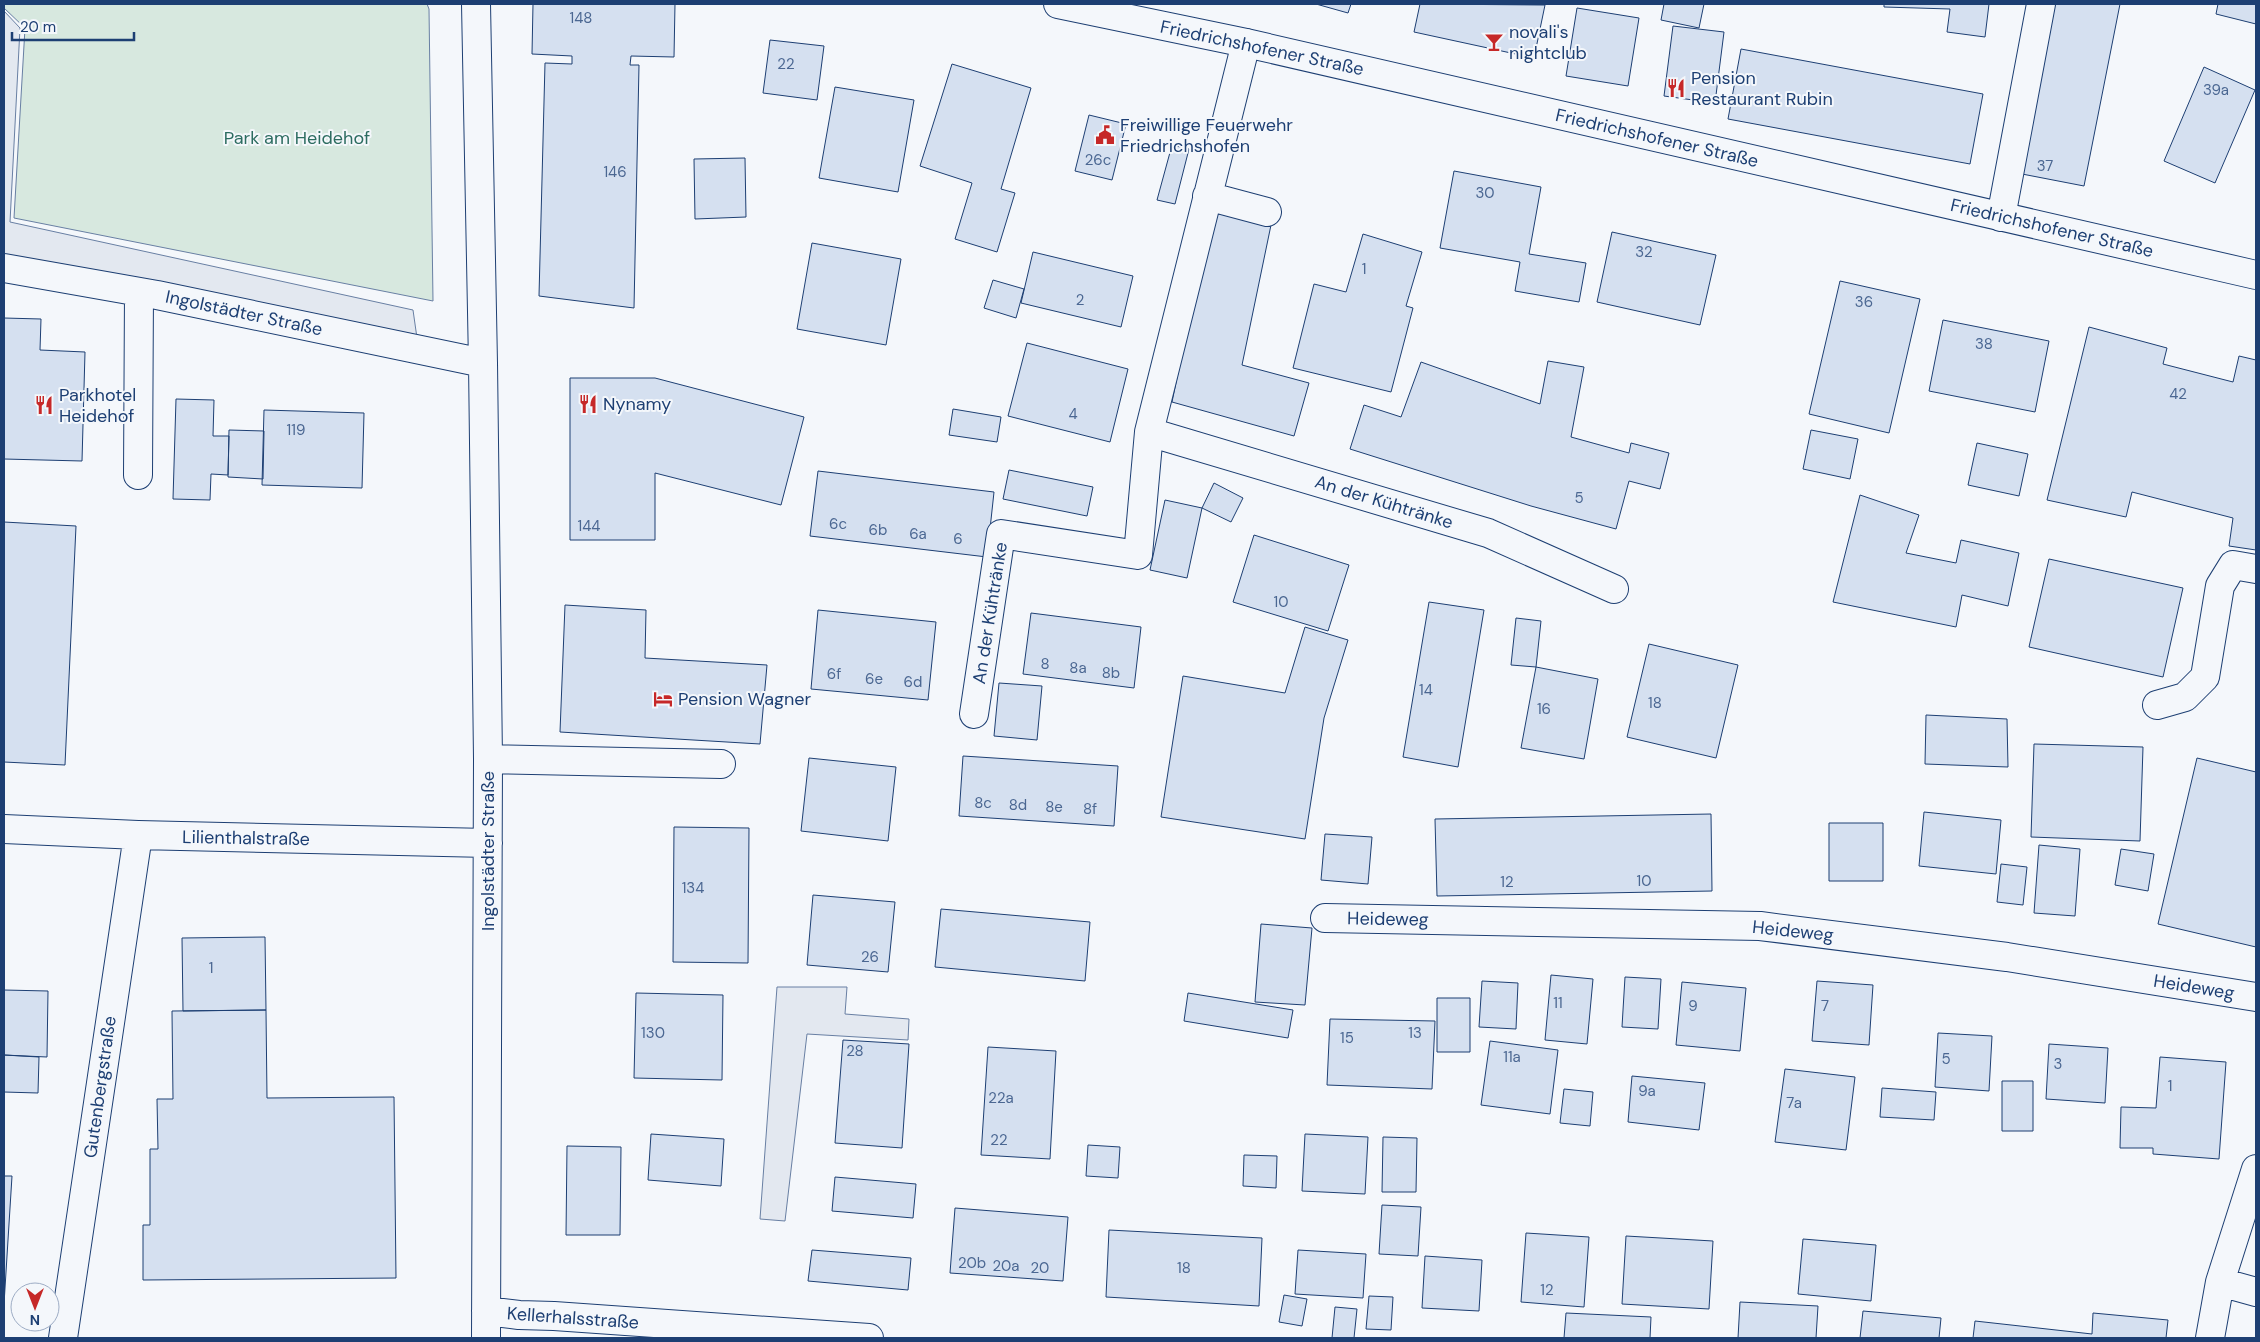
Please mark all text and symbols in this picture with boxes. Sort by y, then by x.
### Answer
house number: 148 [570,8,592,28]
scale bar [12,10,135,42]
street label: Friedrichshofener Straße [1158,15,1366,81]
text: 20 m [20,17,56,37]
place label: novali's nightclub [1509,20,1587,65]
bar icon: novali's nightclub [1483,31,1505,53]
house number: 22 [777,54,795,74]
place label: Pension Restaurant Rubin [1691,66,1833,111]
restaurant icon: Pension Restaurant Rubin [1665,77,1687,99]
house number: 39a [2203,80,2229,100]
street label: Friedrichshofener Straße [1553,103,1761,173]
place label: Freiwillige Feuerwehr Friedrichshofen [1120,113,1293,158]
public building icon: Freiwillige Feuerwehr Friedrichshofen [1094,124,1116,146]
park label: Park am Heidehof [224,126,370,150]
house number: 26c [1085,150,1111,170]
house number: 37 [2037,156,2053,176]
house number: 146 [603,162,627,182]
house number: 30 [1475,183,1495,203]
street label: Friedrichshofener Straße [1948,193,2156,263]
house number: 32 [1635,242,1653,262]
house number: 1 [1362,259,1366,279]
street label: Ingolstädter Straße [163,285,325,341]
house number: 2 [1076,290,1084,310]
house number: 36 [1855,292,1873,312]
house number: 38 [1975,334,1993,354]
place label: Parkhotel Heidehof [59,383,136,428]
house number: 42 [2169,384,2187,404]
place label: Nynamy [603,392,671,416]
restaurant icon: Nynamy [577,393,599,415]
restaurant icon: Parkhotel Heidehof [33,394,55,416]
house number: 4 [1068,404,1078,424]
house number: 119 [287,420,305,440]
street label: An der Kühtränke [1312,470,1456,534]
house number: 5 [1574,488,1584,508]
house number: 6c [829,514,847,534]
house number: 144 [578,516,600,536]
house number: 6b [869,520,887,540]
house number: 6a [909,524,927,544]
house number: 6 [953,529,963,549]
street label: An der Kühtränke [967,540,1013,686]
house number: 10 [1274,592,1288,612]
house number: 8 [1040,654,1050,674]
house number: 8a [1069,658,1087,678]
house number: 8b [1102,663,1120,683]
house number: 6f [827,664,841,684]
house number: 6e [865,669,883,689]
house number: 6d [904,672,922,692]
house number: 14 [1419,680,1433,700]
place label: Pension Wagner [678,687,812,711]
hotel icon: Pension Wagner [652,688,674,710]
house number: 18 [1648,693,1662,713]
house number: 16 [1537,699,1551,719]
street label: Ingolstädter Straße [476,771,500,931]
house number: 8c [974,793,992,813]
house number: 8d [1009,795,1027,815]
house number: 8e [1045,797,1063,817]
house number: 8f [1083,799,1097,819]
street label: Lilienthalstraße [182,825,310,851]
house number: 10 [1637,871,1651,891]
house number: 12 [1500,872,1514,892]
house number: 134 [682,878,704,898]
street label: Heideweg [1347,906,1429,932]
street label: Heideweg [1751,915,1835,947]
house number: 26 [861,947,879,967]
house number: 1 [209,958,213,978]
street label: Heideweg [2152,969,2236,1005]
house number: 11 [1553,993,1563,1013]
house number: 9 [1688,996,1698,1016]
house number: 7 [1821,996,1829,1016]
street label: Gutenbergstraße [78,1014,122,1160]
house number: 130 [641,1023,665,1043]
house number: 13 [1408,1023,1422,1043]
house number: 15 [1340,1028,1354,1048]
house number: 28 [846,1041,864,1061]
house number: 11a [1503,1047,1521,1067]
house number: 5 [1941,1049,1951,1069]
house number: 3 [2054,1054,2062,1074]
house number: 1 [2168,1076,2172,1096]
house number: 9a [1638,1081,1656,1101]
house number: 22a [988,1088,1014,1108]
house number: 7a [1786,1093,1802,1113]
house number: 22 [990,1130,1008,1150]
house number: 20b [958,1253,986,1273]
house number: 20a [993,1256,1019,1276]
house number: 20 [1031,1258,1049,1278]
house number: 18 [1177,1258,1191,1278]
house number: 12 [1540,1280,1554,1300]
north arrow [10,1282,60,1332]
street label: Kellerhalsstraße [506,1301,640,1335]
text: N [30,1311,40,1329]

